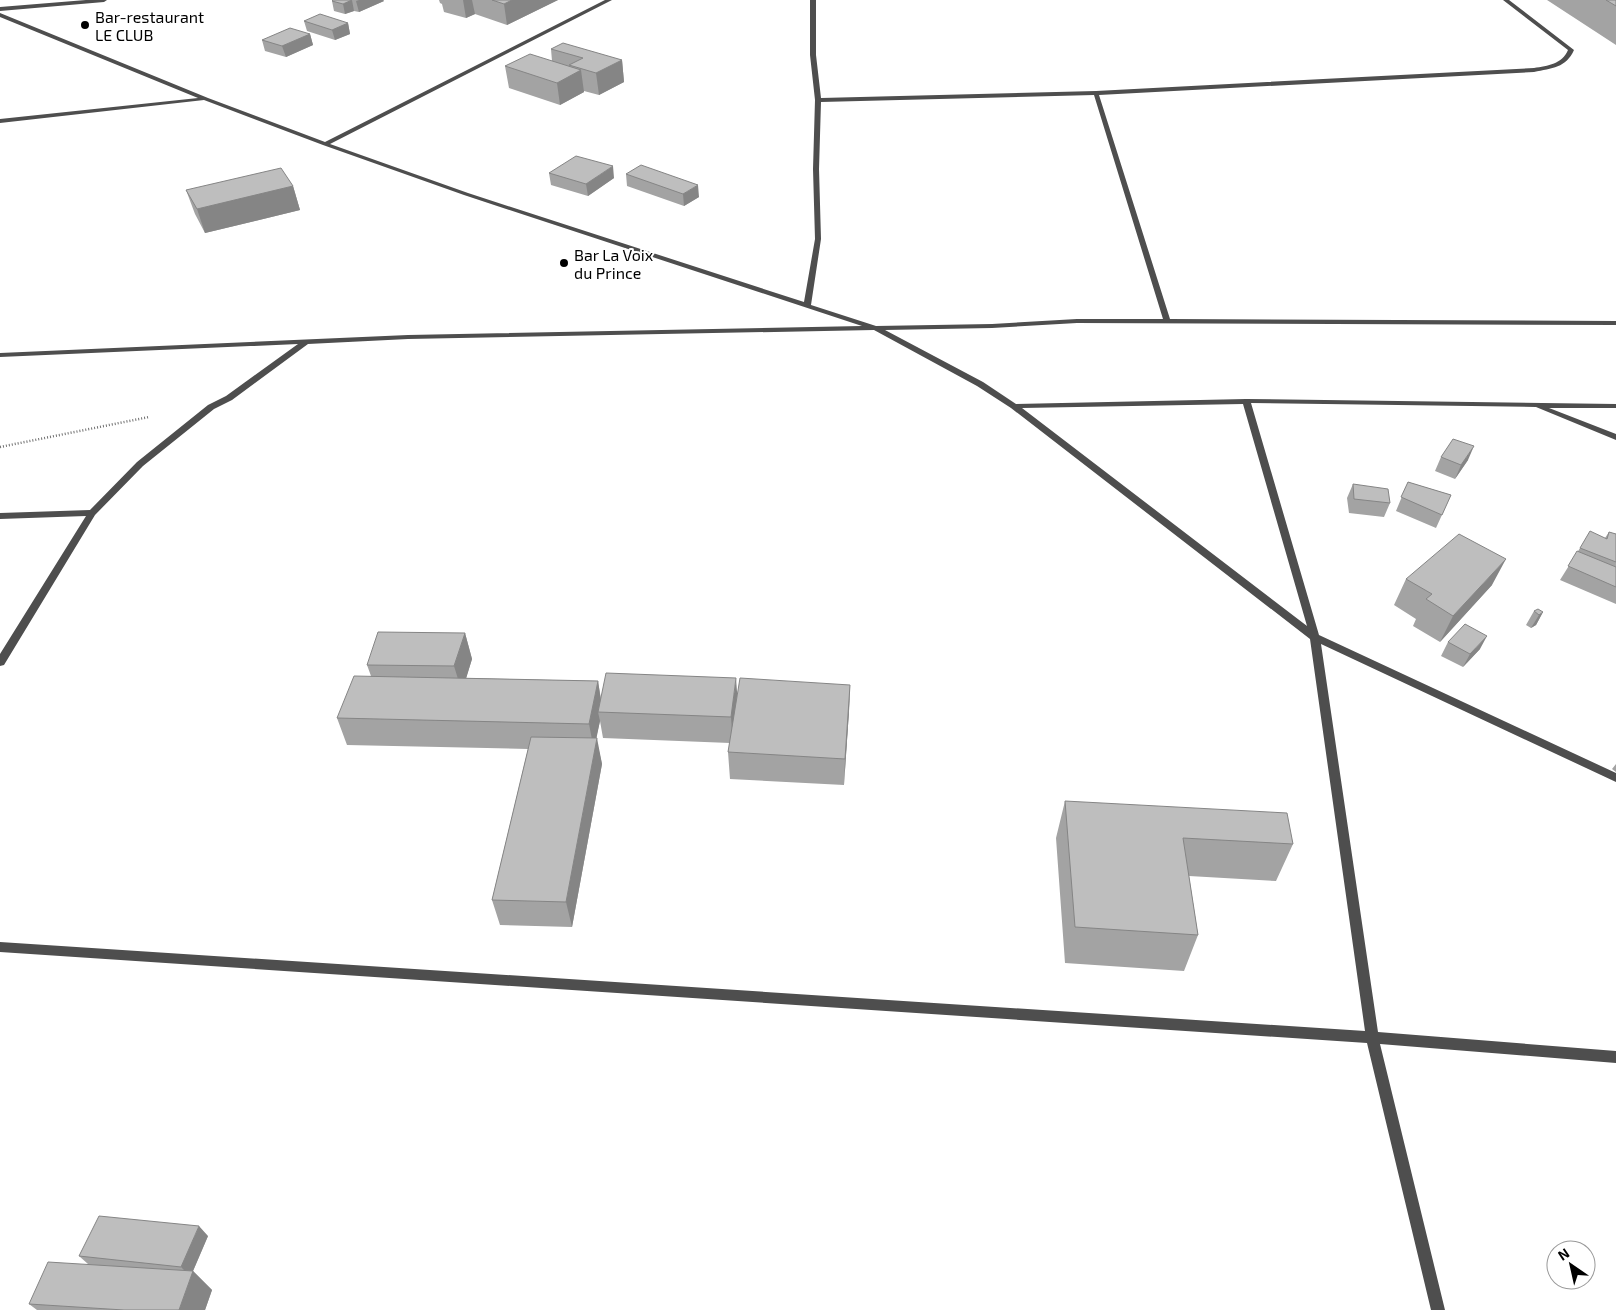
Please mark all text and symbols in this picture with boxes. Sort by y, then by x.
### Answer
place label: Bar-restaurant LE CLUB [95,7,204,44]
marker: Bar-restaurant LE CLUB [79,19,91,31]
place label: Bar La Voix du Prince [574,245,654,282]
marker: Bar La Voix du Prince [558,257,570,269]
north arrow [1546,1240,1596,1290]
text: N [1555,1244,1572,1264]

